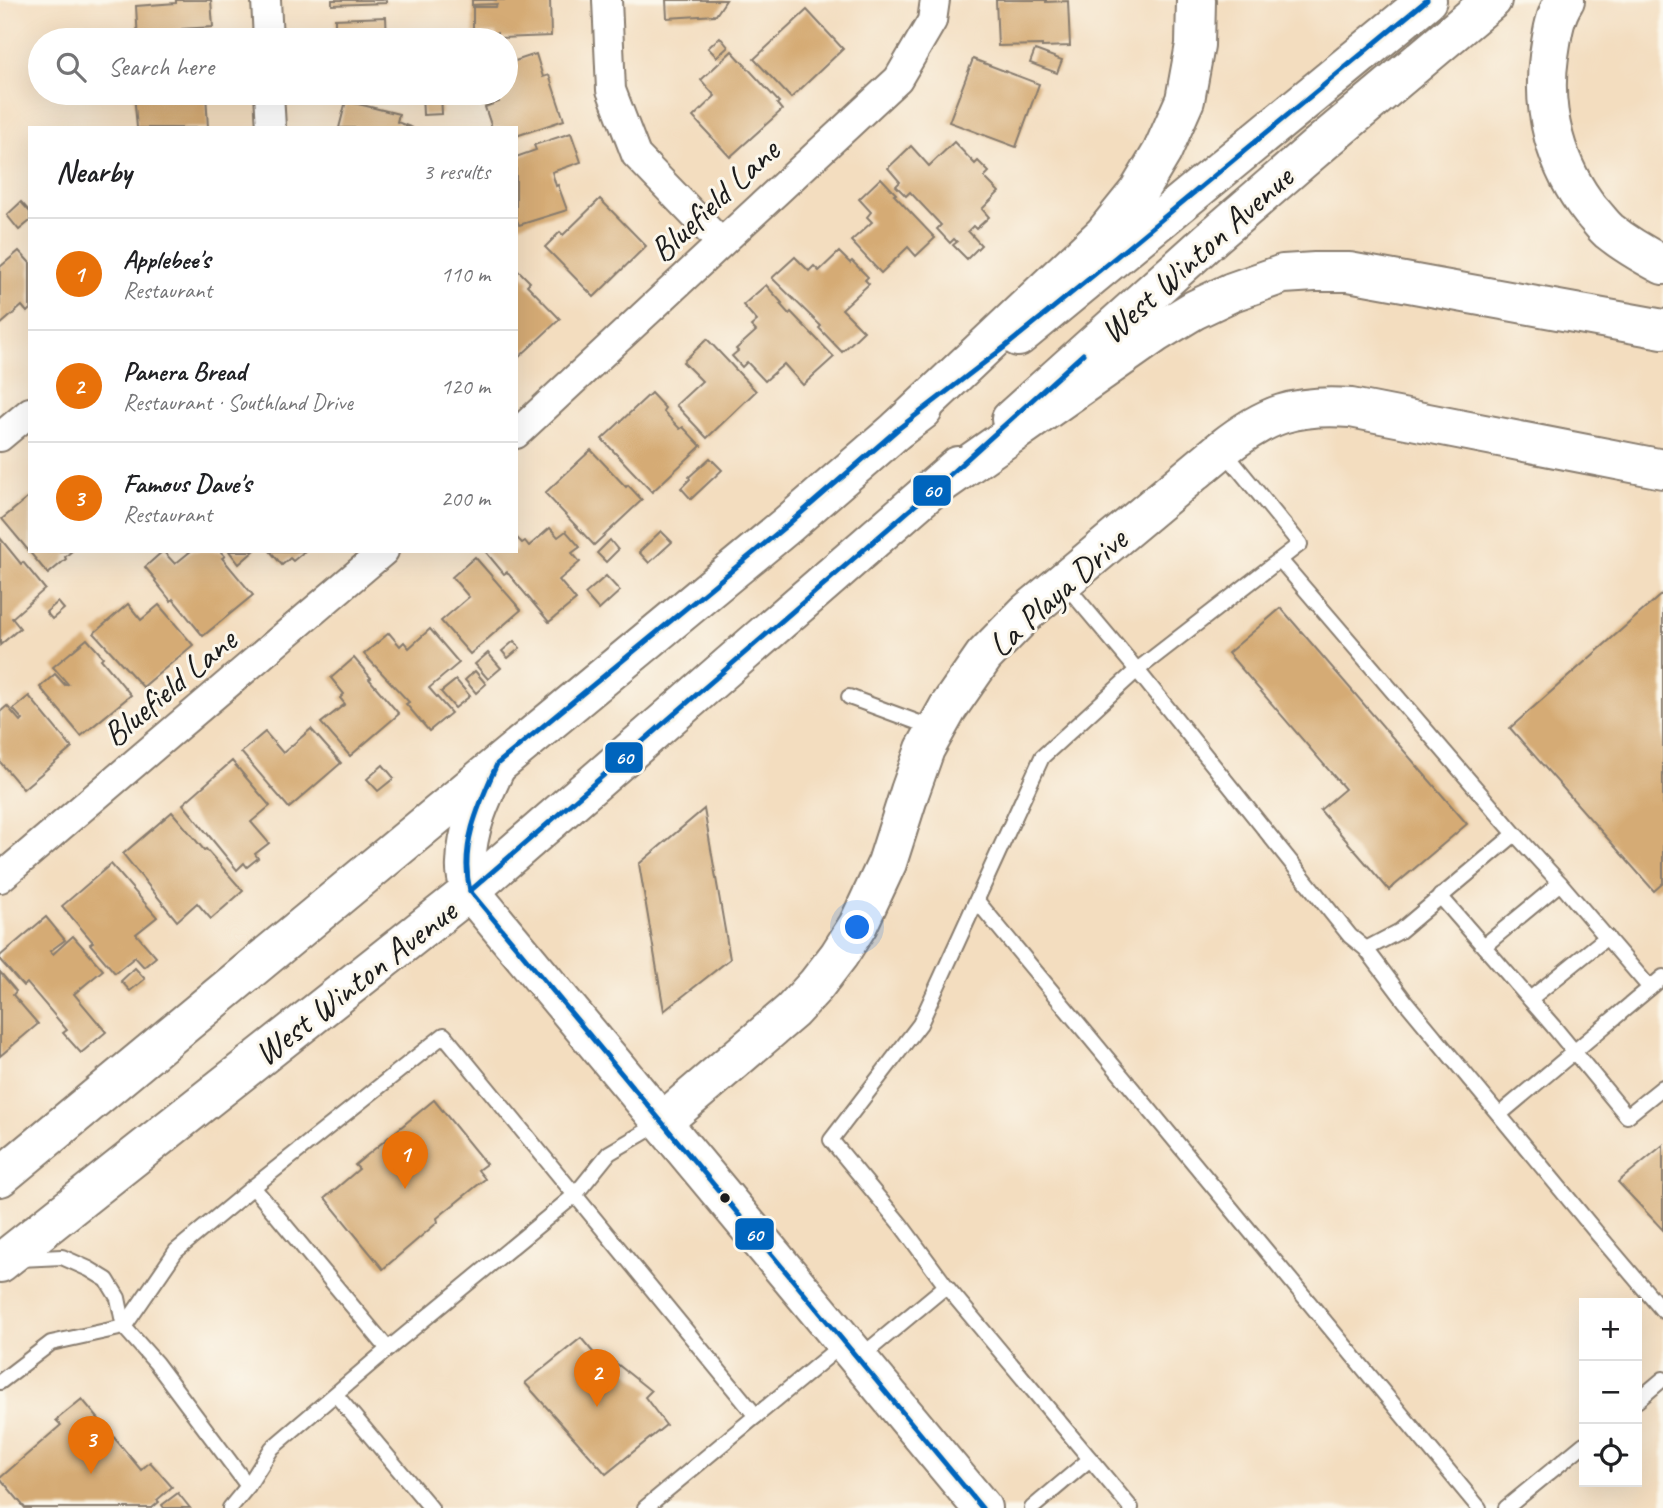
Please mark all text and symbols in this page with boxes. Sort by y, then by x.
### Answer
search box [28,28,518,105]
icon: search [52,48,90,86]
text: Search here [108,50,214,83]
street label: Bluefield Lane [640,127,791,272]
text: Nearby [56,153,132,191]
street label: West Winton Avenue [1090,154,1304,353]
text: 3 results [423,157,490,186]
text: Applebee's [123,243,210,276]
text: 1 [74,260,84,289]
text: 110 m [441,260,490,289]
text: Restaurant [123,276,212,305]
text: Panera Bread [123,355,246,388]
text: 2 [74,372,84,401]
text: 120 m [441,372,490,401]
text: Restaurant · Southland Drive [123,388,353,417]
text: Famous Dave's [123,467,251,500]
line badge: 60 [912,474,952,507]
text: 60 [923,479,943,503]
text: 3 [74,484,84,513]
text: 200 m [441,484,490,513]
text: Restaurant [123,500,212,529]
street label: La Playa Drive [978,516,1138,667]
street label: Bluefield Lane [93,616,248,757]
line badge: 60 [604,741,644,774]
text: 60 [615,746,635,770]
street label: West Winton Avenue [245,888,468,1076]
your location [840,910,874,944]
pin: 1 [382,1131,428,1189]
unlabelled marker [718,1191,732,1205]
line badge: 60 [734,1217,775,1251]
text: 60 [745,1223,765,1247]
map controls [1579,1298,1642,1487]
button: + [1579,1298,1642,1361]
pin: 2 [574,1349,620,1407]
button: − [1579,1361,1642,1424]
pin: 3 [68,1416,114,1474]
button: locate [1579,1424,1642,1487]

